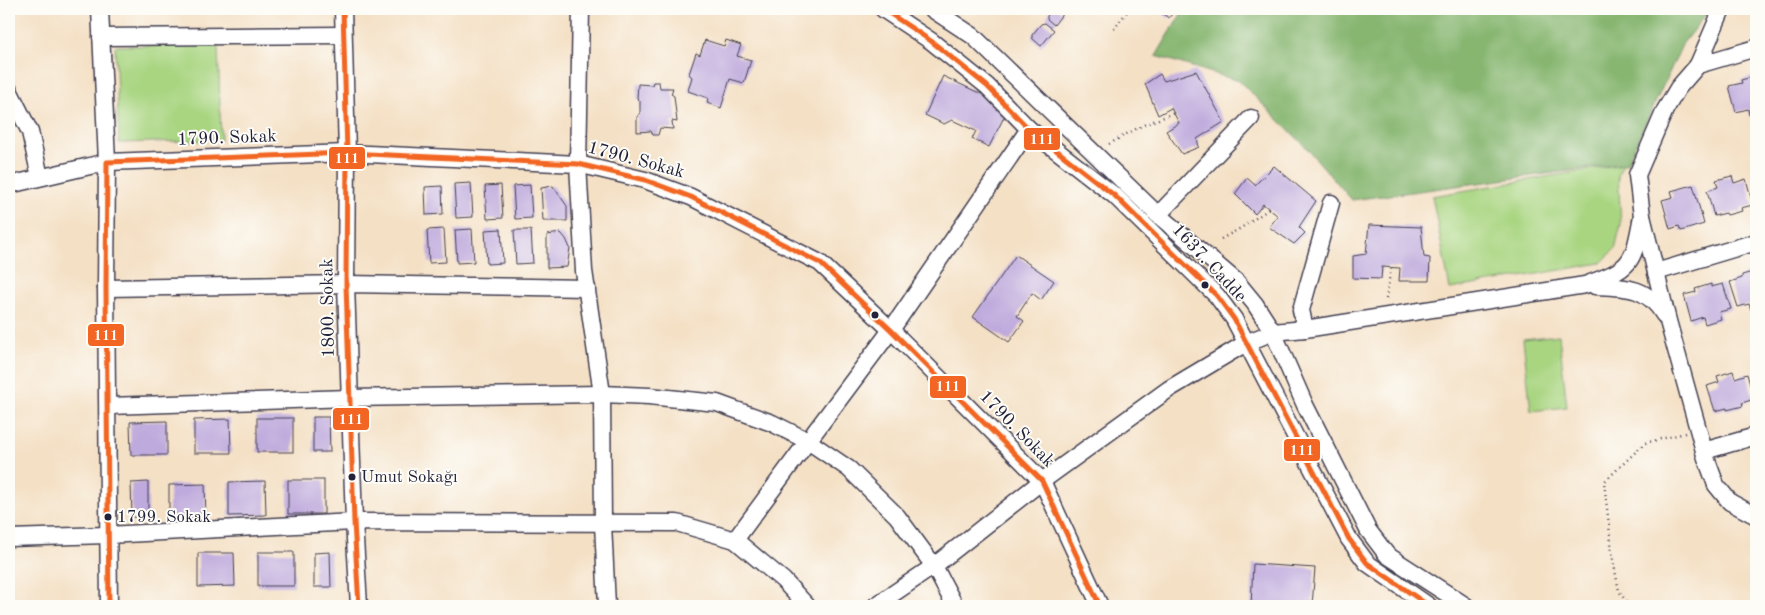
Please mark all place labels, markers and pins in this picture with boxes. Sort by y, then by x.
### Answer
unlabelled marker [1200,280,1210,290]
unlabelled marker [870,310,880,320]
place label: Umut Sokağı [361,469,458,486]
marker: Umut Sokağı [347,472,357,482]
place label: 1799. Sokak [117,509,211,526]
marker: 1799. Sokak [103,512,113,522]

